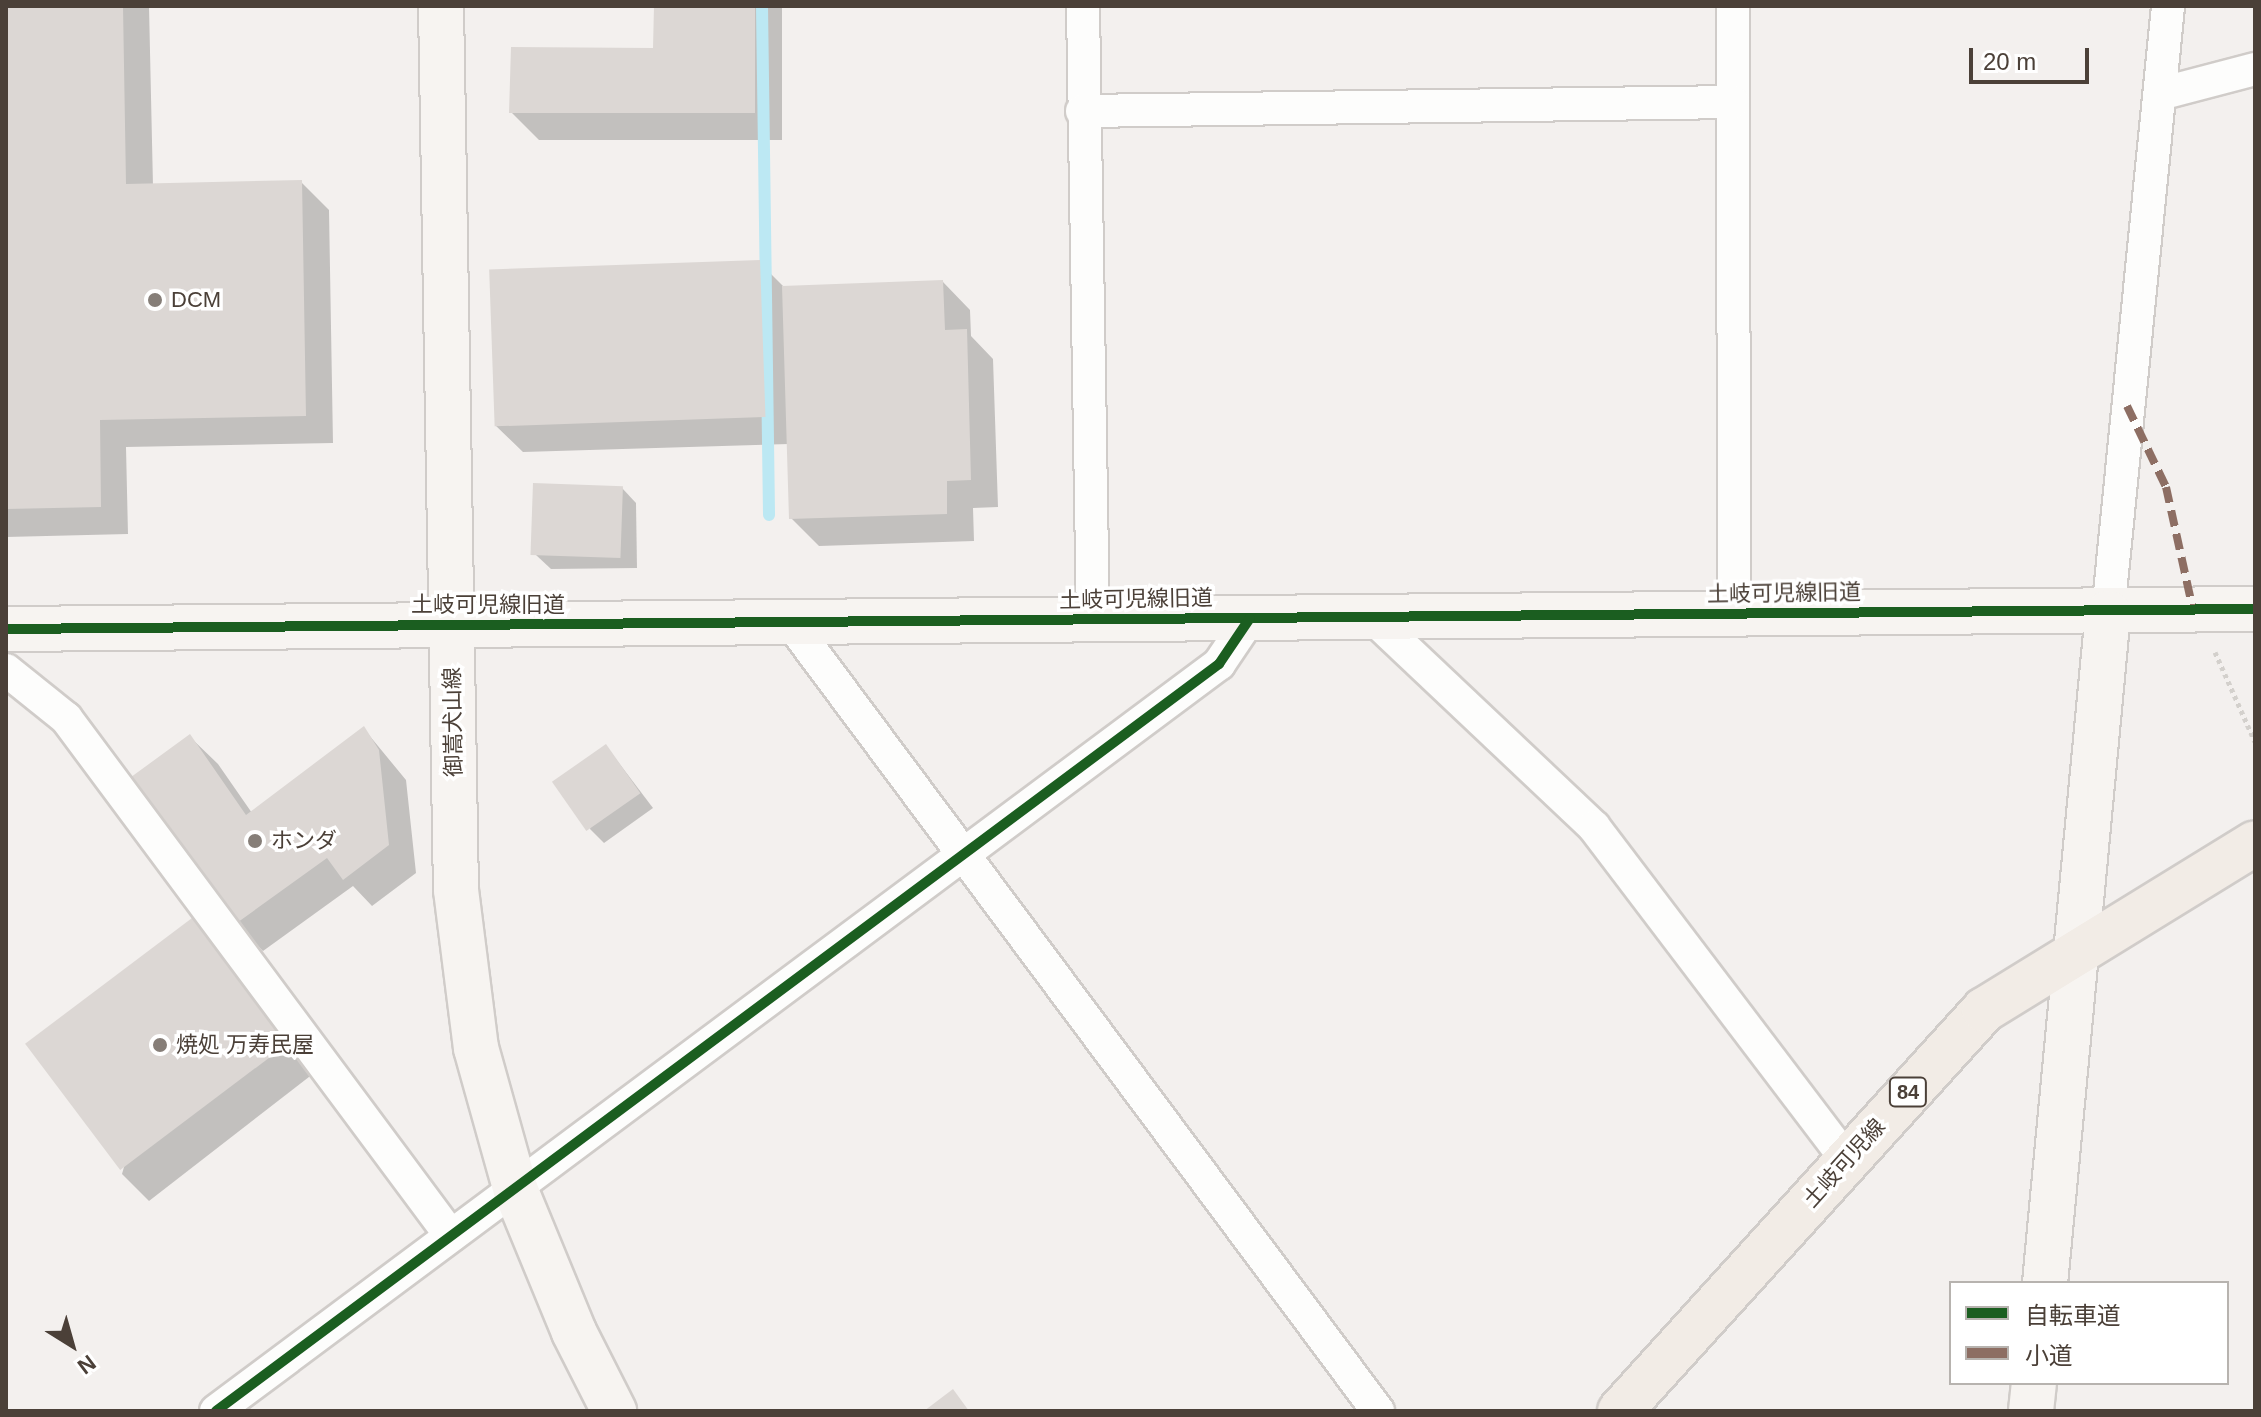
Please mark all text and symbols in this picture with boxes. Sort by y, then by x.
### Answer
scale bar [1973,32,2093,82]
text: 20 m [1983,48,2036,75]
place label: DCM [171,287,221,313]
marker: DCM [146,291,164,309]
street label: 土岐可児線旧道 [1707,578,1861,608]
street label: 土岐可児線旧道 [1059,584,1213,614]
street label: 土岐可児線旧道 [411,592,565,618]
street label: 御嵩犬山線 [439,667,467,777]
place label: ホンダ [271,828,337,854]
marker: ホンダ [246,832,264,850]
place label: 焼処 万寿民屋 [176,1032,314,1058]
marker: 焼処 万寿民屋 [151,1036,169,1054]
road number: 84 [1888,1076,1928,1108]
street label: 土岐可児線 [1797,1113,1891,1213]
legend [1949,1281,2229,1385]
text: 自転車道 [2025,1302,2121,1329]
north arrow [32,1305,112,1385]
text: 小道 [2025,1342,2073,1369]
text: N [73,1350,101,1379]

